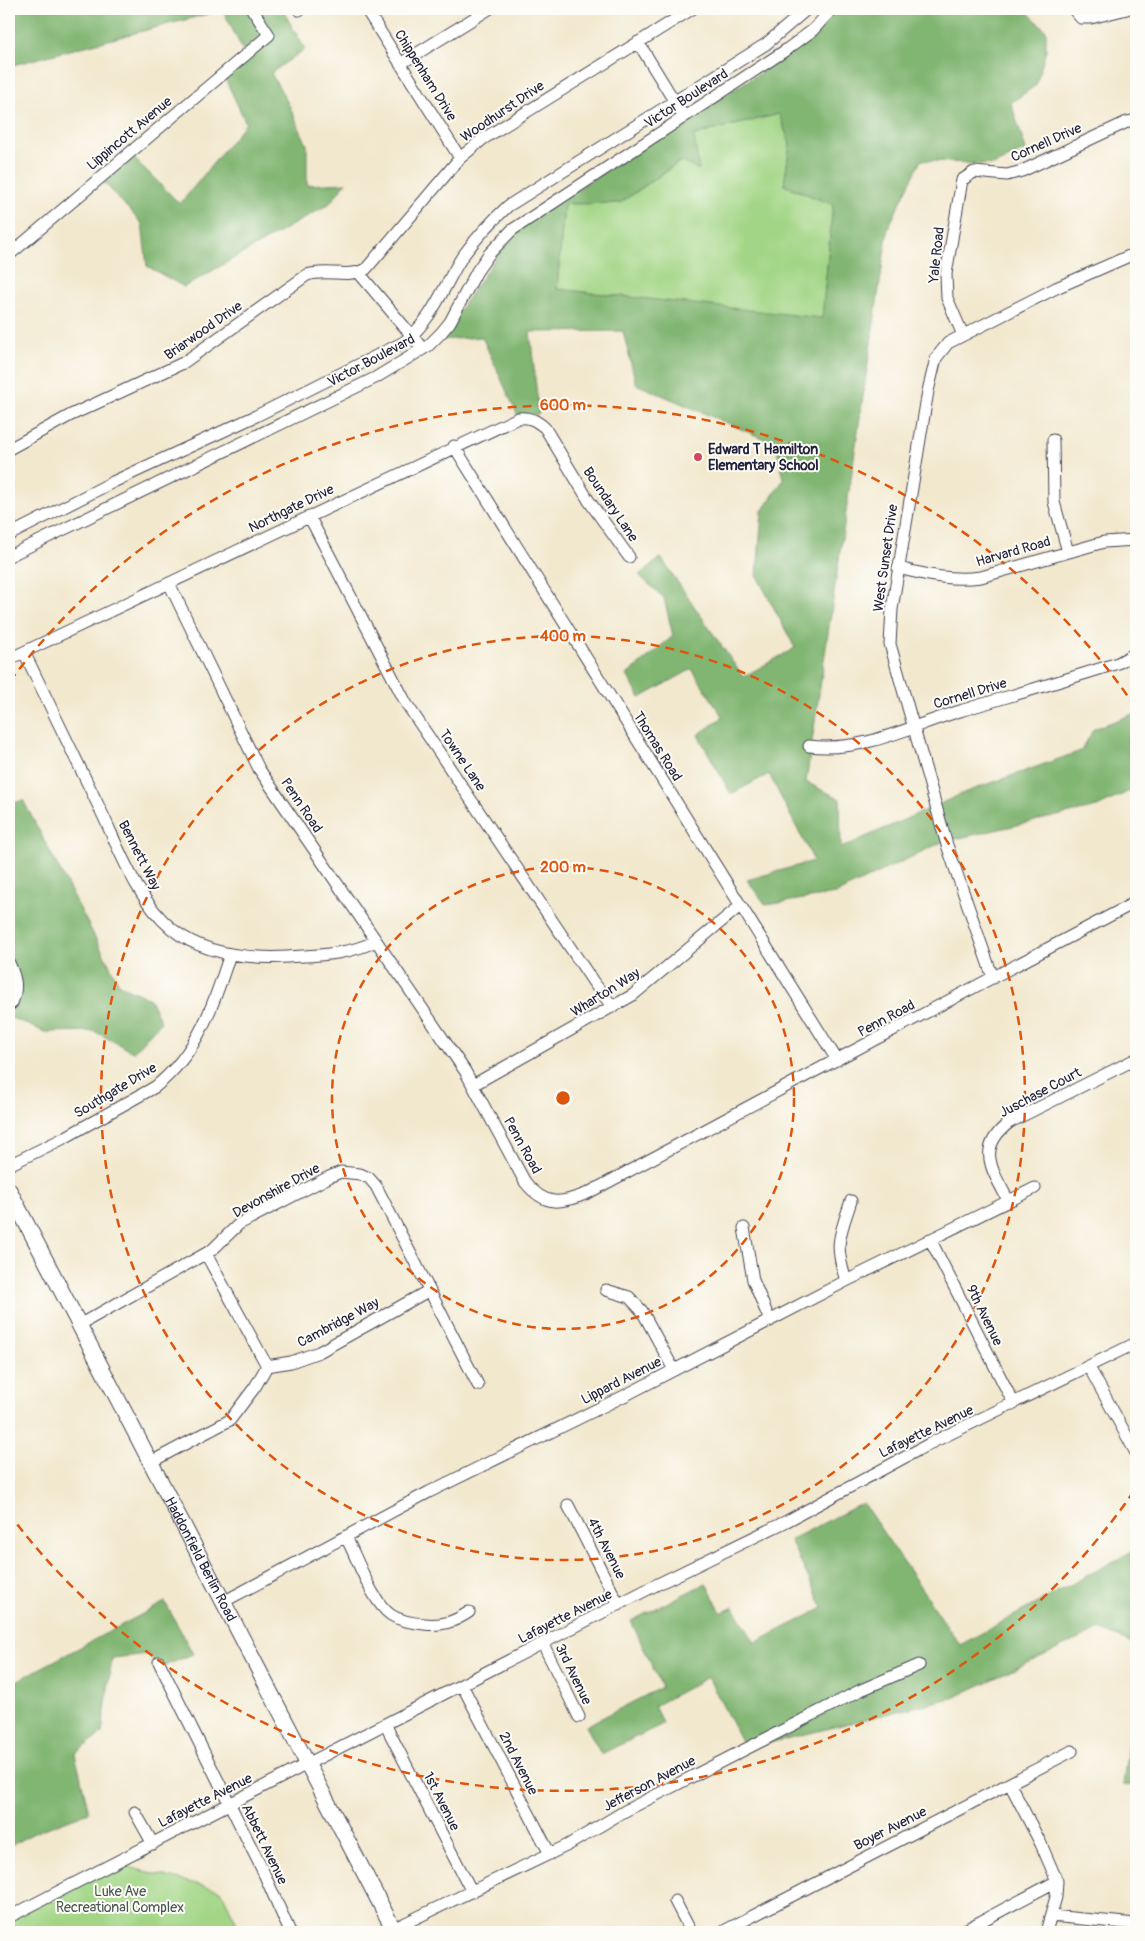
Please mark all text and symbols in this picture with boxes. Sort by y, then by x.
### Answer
street label: Chippenham Drive [391,27,460,124]
street label: Victor Boulevard [641,65,731,132]
street label: Woodhurst Drive [457,77,547,146]
street label: Lippincott Avenue [83,93,175,174]
street label: Cornell Drive [1008,119,1084,166]
street label: Yale Road [925,226,948,285]
street label: Briarwood Drive [161,297,246,364]
street label: Victor Boulevard [325,330,418,391]
text: 600 m [540,396,586,415]
place label: Edward T Hamilton Elementary School [708,441,819,474]
marker: Edward T Hamilton Elementary School [692,451,704,463]
street label: Boundary Lane [579,464,642,545]
street label: Northgate Drive [246,480,337,536]
street label: West Sunset Drive [870,503,901,613]
street label: Harvard Road [974,533,1053,570]
text: 400 m [540,627,586,646]
street label: Cornell Drive [932,674,1009,713]
street label: Thomas Road [630,708,686,784]
street label: Towne Lane [436,726,489,794]
street label: Penn Road [277,775,326,836]
street label: Bennett Way [115,817,164,893]
text: 200 m [540,858,586,877]
street label: Wharton Way [567,964,643,1020]
street label: Penn Road [855,996,918,1041]
street label: Southgate Drive [71,1059,160,1122]
street label: Juschase Court [996,1064,1084,1121]
centre of rings [554,1089,572,1107]
street label: Penn Road [500,1114,545,1177]
street label: Devonshire Drive [230,1159,323,1221]
street label: 9th Avenue [963,1282,1007,1348]
street label: Cambridge Way [294,1294,382,1351]
street label: Lippard Avenue [578,1353,664,1408]
street label: Lafayette Avenue [876,1401,976,1462]
street label: Haddonfield Berlin Road [161,1494,240,1625]
street label: 4th Avenue [584,1515,629,1582]
street label: Lafayette Avenue [515,1585,615,1647]
street label: 3rd Avenue [552,1641,596,1707]
street label: 2nd Avenue [495,1729,542,1798]
street label: Jefferson Avenue [600,1752,698,1815]
street label: Lafayette Avenue [155,1769,255,1831]
street label: 1st Avenue [420,1769,464,1833]
street label: Abbett Avenue [238,1801,291,1887]
street label: Boyer Avenue [851,1803,929,1854]
park label: Luke Ave Recreational Complex [56,1883,184,1916]

